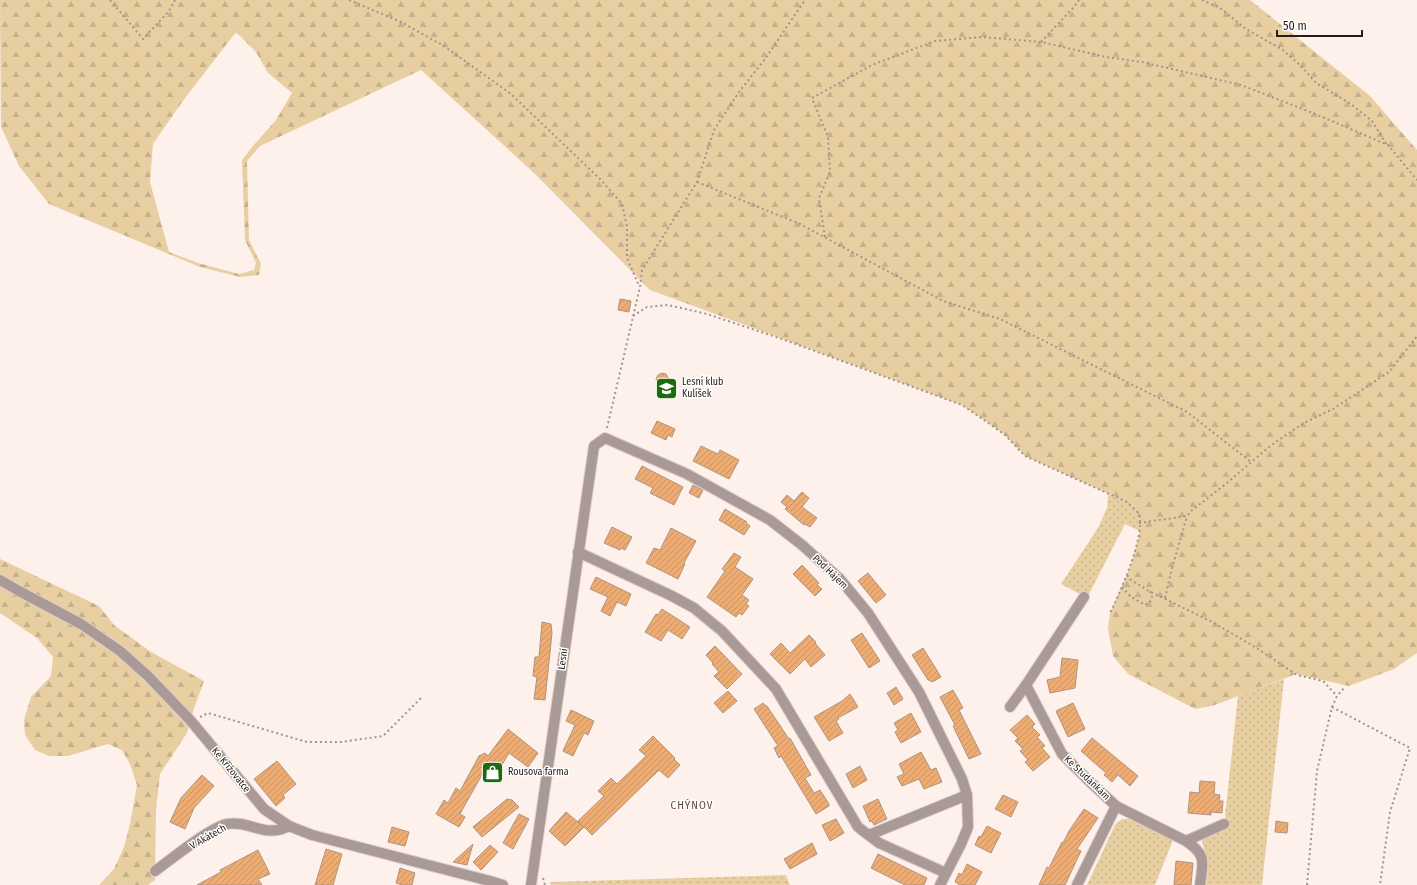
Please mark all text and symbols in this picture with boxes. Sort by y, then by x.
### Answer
scale bar [1277,12,1362,38]
text: 50 m [1283,19,1307,33]
school or university icon: Lesní klub Kulíšek [654,375,680,401]
place label: Lesní klub Kulíšek [682,375,723,400]
street label: Pod Hájem [810,552,850,592]
street label: Lesní [555,647,570,670]
street label: Ke Křižovatce [209,745,253,795]
street label: Ke Studánkám [1062,753,1112,803]
shop icon: Rousova farma [479,759,505,785]
place label: Rousova farma [508,766,569,778]
district label: CHÝNOV [671,798,713,812]
street label: V Akátech [188,822,228,852]

